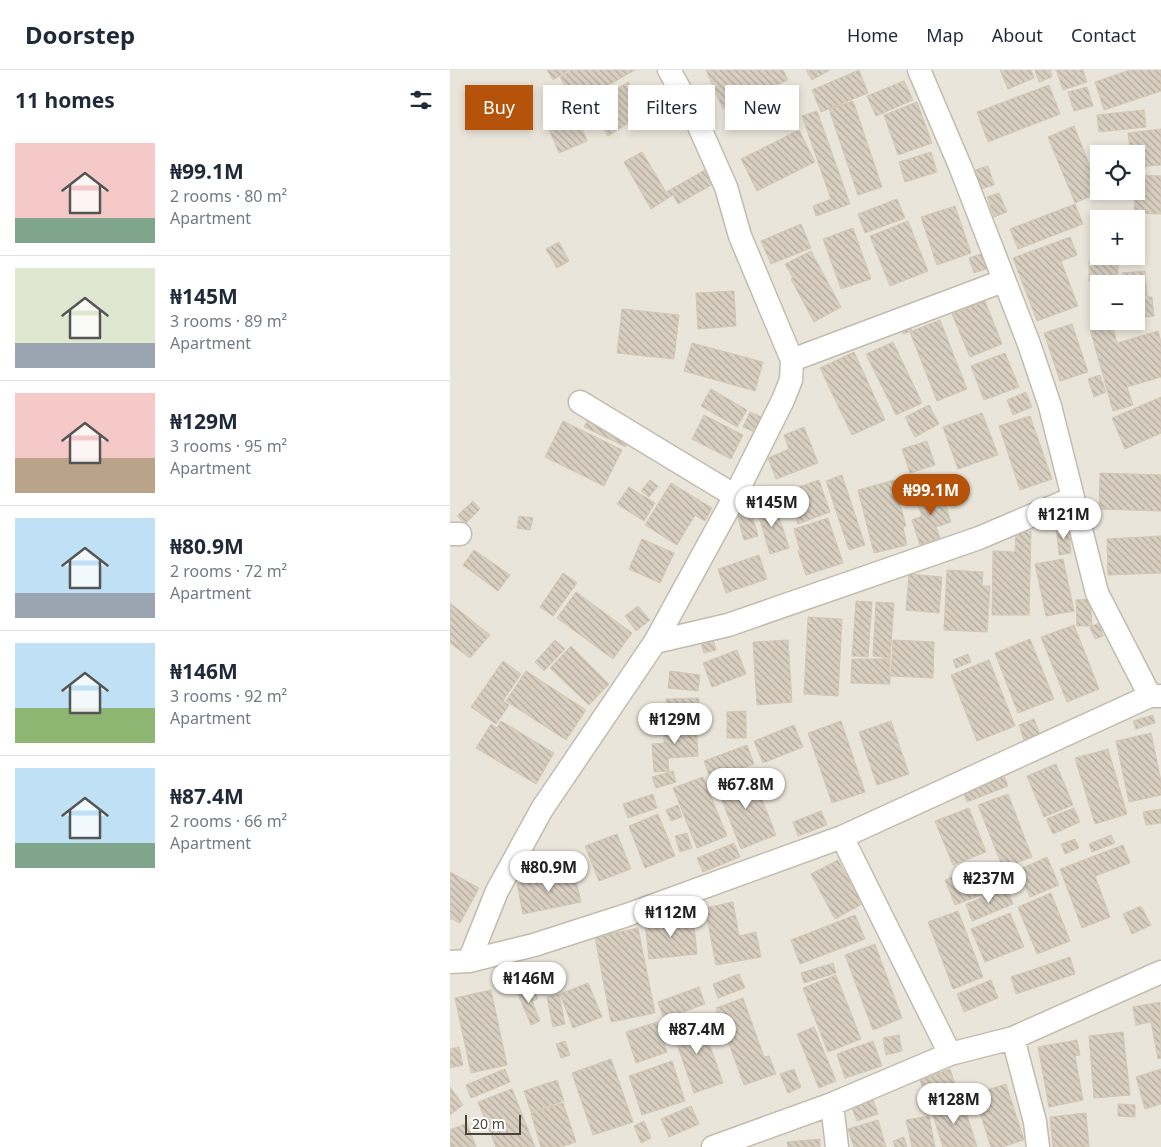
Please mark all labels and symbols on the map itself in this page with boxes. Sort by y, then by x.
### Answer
pin: ₦99.1M [890,474,972,516]
pin: ₦145M [737,486,807,528]
pin: ₦121M [1029,498,1099,540]
pin: ₦129M [640,702,710,745]
pin: ₦67.8M [705,768,787,810]
pin: ₦80.9M [508,850,590,893]
pin: ₦237M [954,862,1024,904]
pin: ₦112M [636,896,706,938]
pin: ₦146M [494,962,564,1004]
pin: ₦87.4M [656,1012,738,1055]
pin: ₦128M [919,1082,989,1125]
scale bar [465,1112,521,1135]

